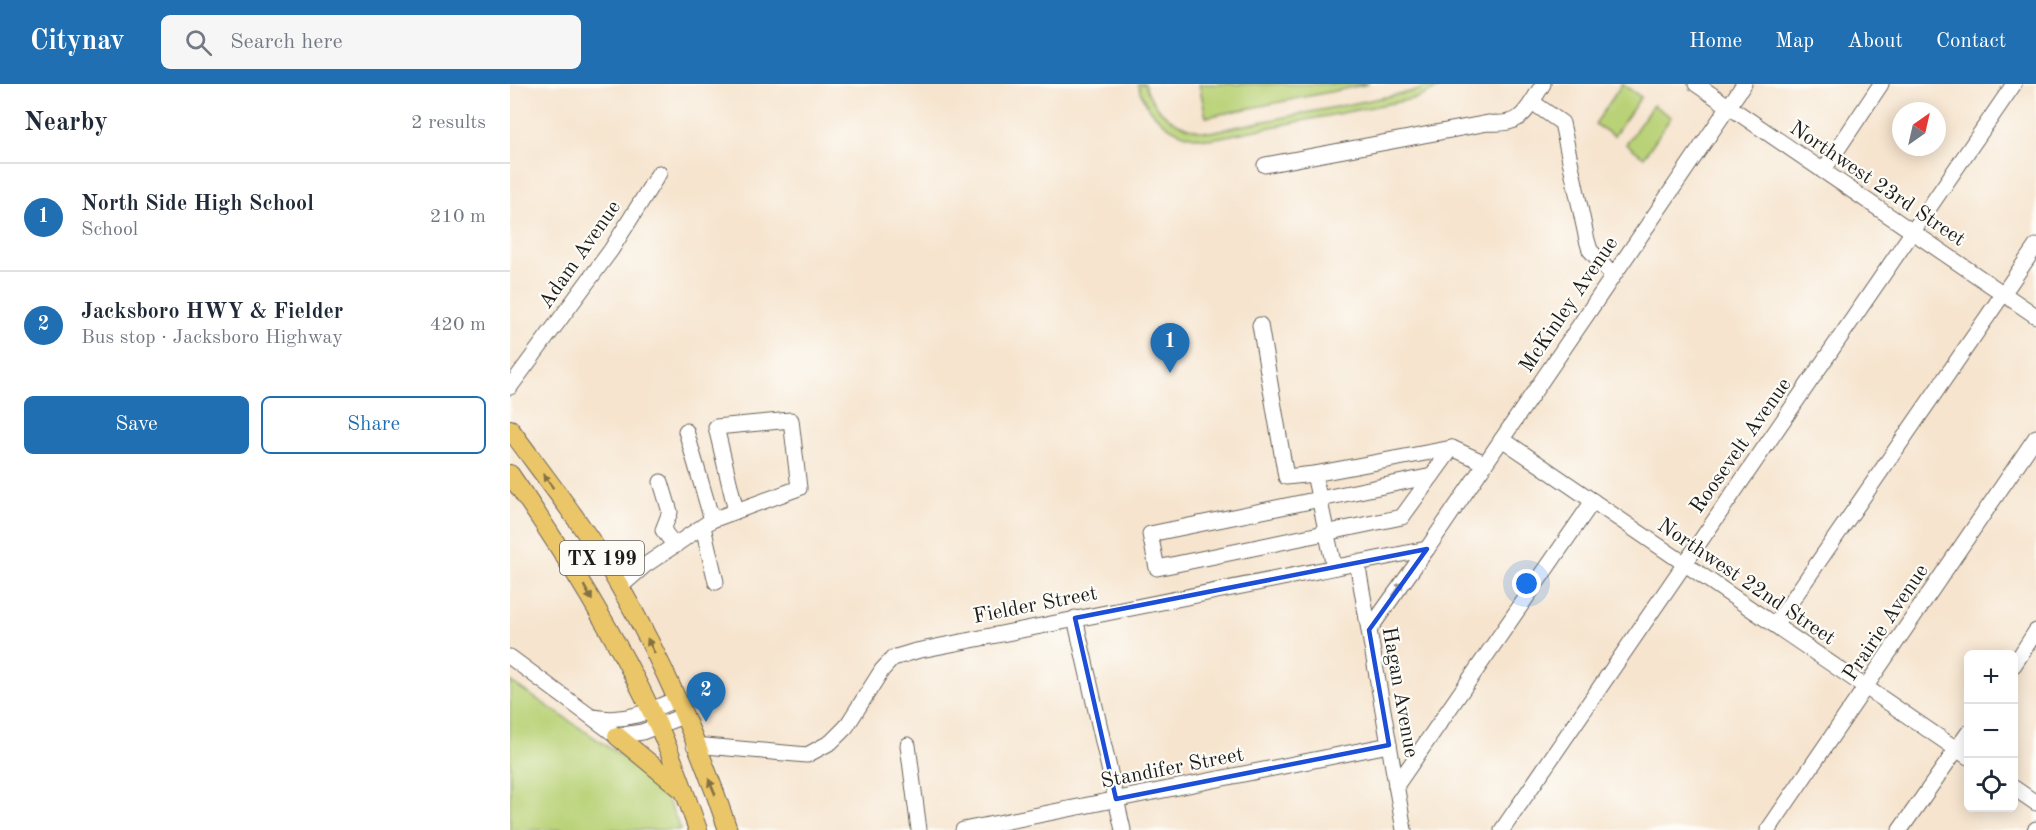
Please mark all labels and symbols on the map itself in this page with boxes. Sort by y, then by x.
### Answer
north arrow [1892,102,1946,156]
street label: Northwest 23rd Street [1786,118,1969,251]
street label: Adam Avenue [535,197,625,313]
street label: McKinley Avenue [1516,233,1622,376]
pin: 1 [1150,324,1190,373]
street label: Roosevelt Avenue [1687,374,1796,517]
one-way arrow [543,474,555,489]
street label: Northwest 22nd Street [1653,515,1839,650]
road number: TX 199 [560,541,644,575]
street label: Prairie Avenue [1840,561,1933,685]
your location [1512,569,1541,598]
one-way arrow [1392,582,1404,598]
street label: Fielder Street [971,583,1099,628]
one-way arrow [583,585,593,602]
street label: Hagan Avenue [1378,625,1421,759]
one-way arrow [646,638,656,655]
pin: 2 [686,672,726,722]
street label: Standifer Street [1099,744,1246,793]
one-way arrow [707,778,716,796]

